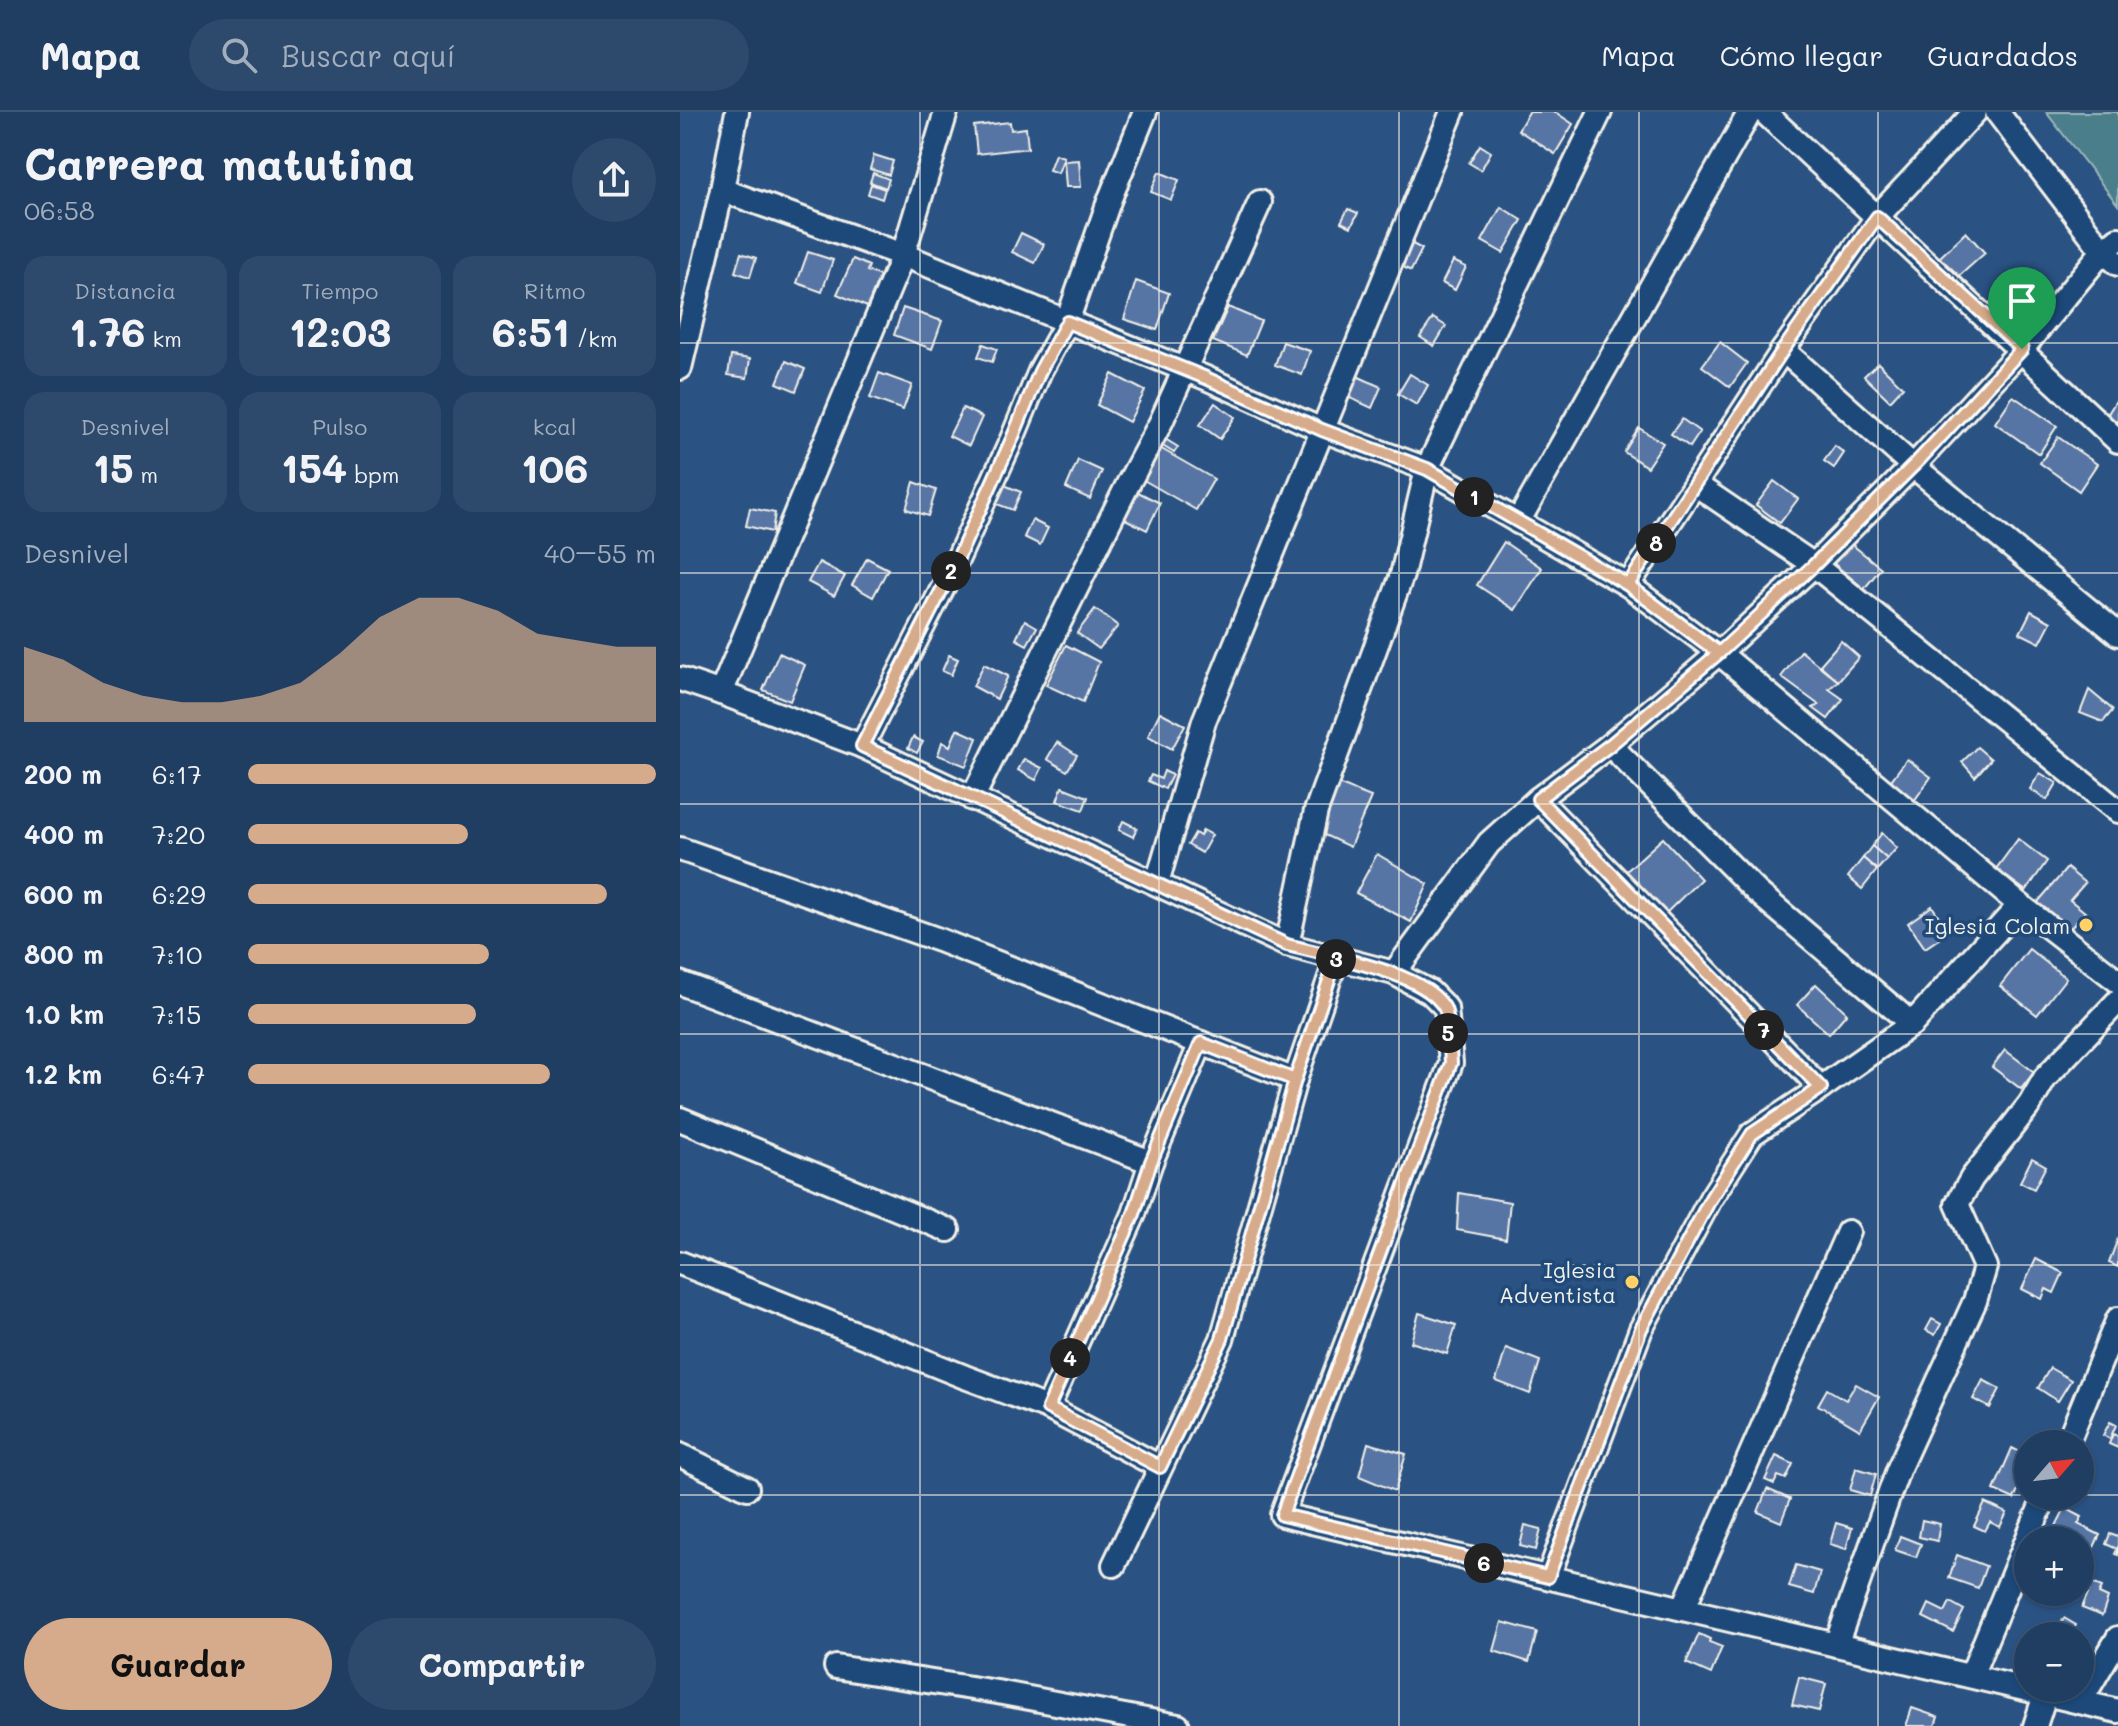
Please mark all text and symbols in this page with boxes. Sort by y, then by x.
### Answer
search box [189,19,749,91]
text: Mapa [40,30,141,80]
icon: search [217,33,261,77]
text: Buscar aquí [281,35,456,75]
text: Mapa [1601,37,1676,73]
text: Cómo llegar [1720,37,1883,73]
text: Guardados [1927,37,2078,73]
text: Carrera matutina [24,134,415,191]
button: share [572,138,656,222]
text: 06:58 [24,193,95,227]
pin [1988,267,2056,349]
text: Distancia [75,276,176,305]
text: Tiempo [302,276,378,305]
text: Ritmo [524,276,585,305]
icon: arrive [2000,279,2044,323]
text: 1.76 [69,305,145,357]
text: 12:03 [289,305,391,357]
text: 6:51 [492,305,570,357]
text: km [145,324,182,353]
text: /km [570,324,618,353]
text: Desnivel [81,412,170,441]
text: Pulso [313,412,367,441]
text: kcal [533,412,577,441]
text: 15 [92,441,134,493]
text: 154 [281,441,347,493]
text: 106 [521,441,588,493]
text: m [134,460,158,489]
text: bpm [347,460,399,489]
pin: 1 [1454,477,1494,517]
text: 1 [1469,482,1479,511]
pin: 8 [1636,523,1676,563]
text: 8 [1649,528,1663,557]
text: Desnivel [24,536,129,570]
text: 40–55 m [544,536,656,570]
pin: 2 [931,551,971,591]
text: 2 [945,556,957,585]
text: 200 m [24,757,102,791]
text: 6:17 [152,757,202,791]
text: 400 m [24,817,104,851]
text: 7:20 [152,817,205,851]
text: 600 m [24,877,103,911]
text: 6:29 [152,877,206,911]
place label: Iglesia Colam [1925,911,2070,940]
marker: Iglesia Colam [2077,916,2095,934]
text: 800 m [24,937,104,971]
text: 7:10 [152,937,202,971]
pin: 3 [1316,939,1356,979]
text: 3 [1329,944,1343,973]
text: 1.0 km [24,997,104,1031]
text: 7:15 [152,997,201,1031]
pin: 7 [1744,1010,1784,1050]
pin: 5 [1428,1013,1468,1053]
text: 7 [1758,1015,1770,1044]
text: 5 [1442,1018,1454,1047]
text: 1.2 km [24,1057,102,1091]
text: 6:47 [152,1057,205,1091]
place label: Iglesia Adventista [1499,1255,1616,1309]
marker: Iglesia Adventista [1623,1273,1641,1291]
pin: 4 [1050,1338,1090,1378]
text: 4 [1063,1343,1077,1372]
north arrow [2014,1430,2094,1510]
map controls [2014,1430,2094,1702]
button: + [2014,1526,2094,1606]
pin: 6 [1464,1543,1504,1583]
text: 6 [1477,1548,1491,1577]
button: Guardar [24,1618,332,1710]
button: Compartir [348,1618,656,1710]
button: − [2014,1622,2094,1702]

